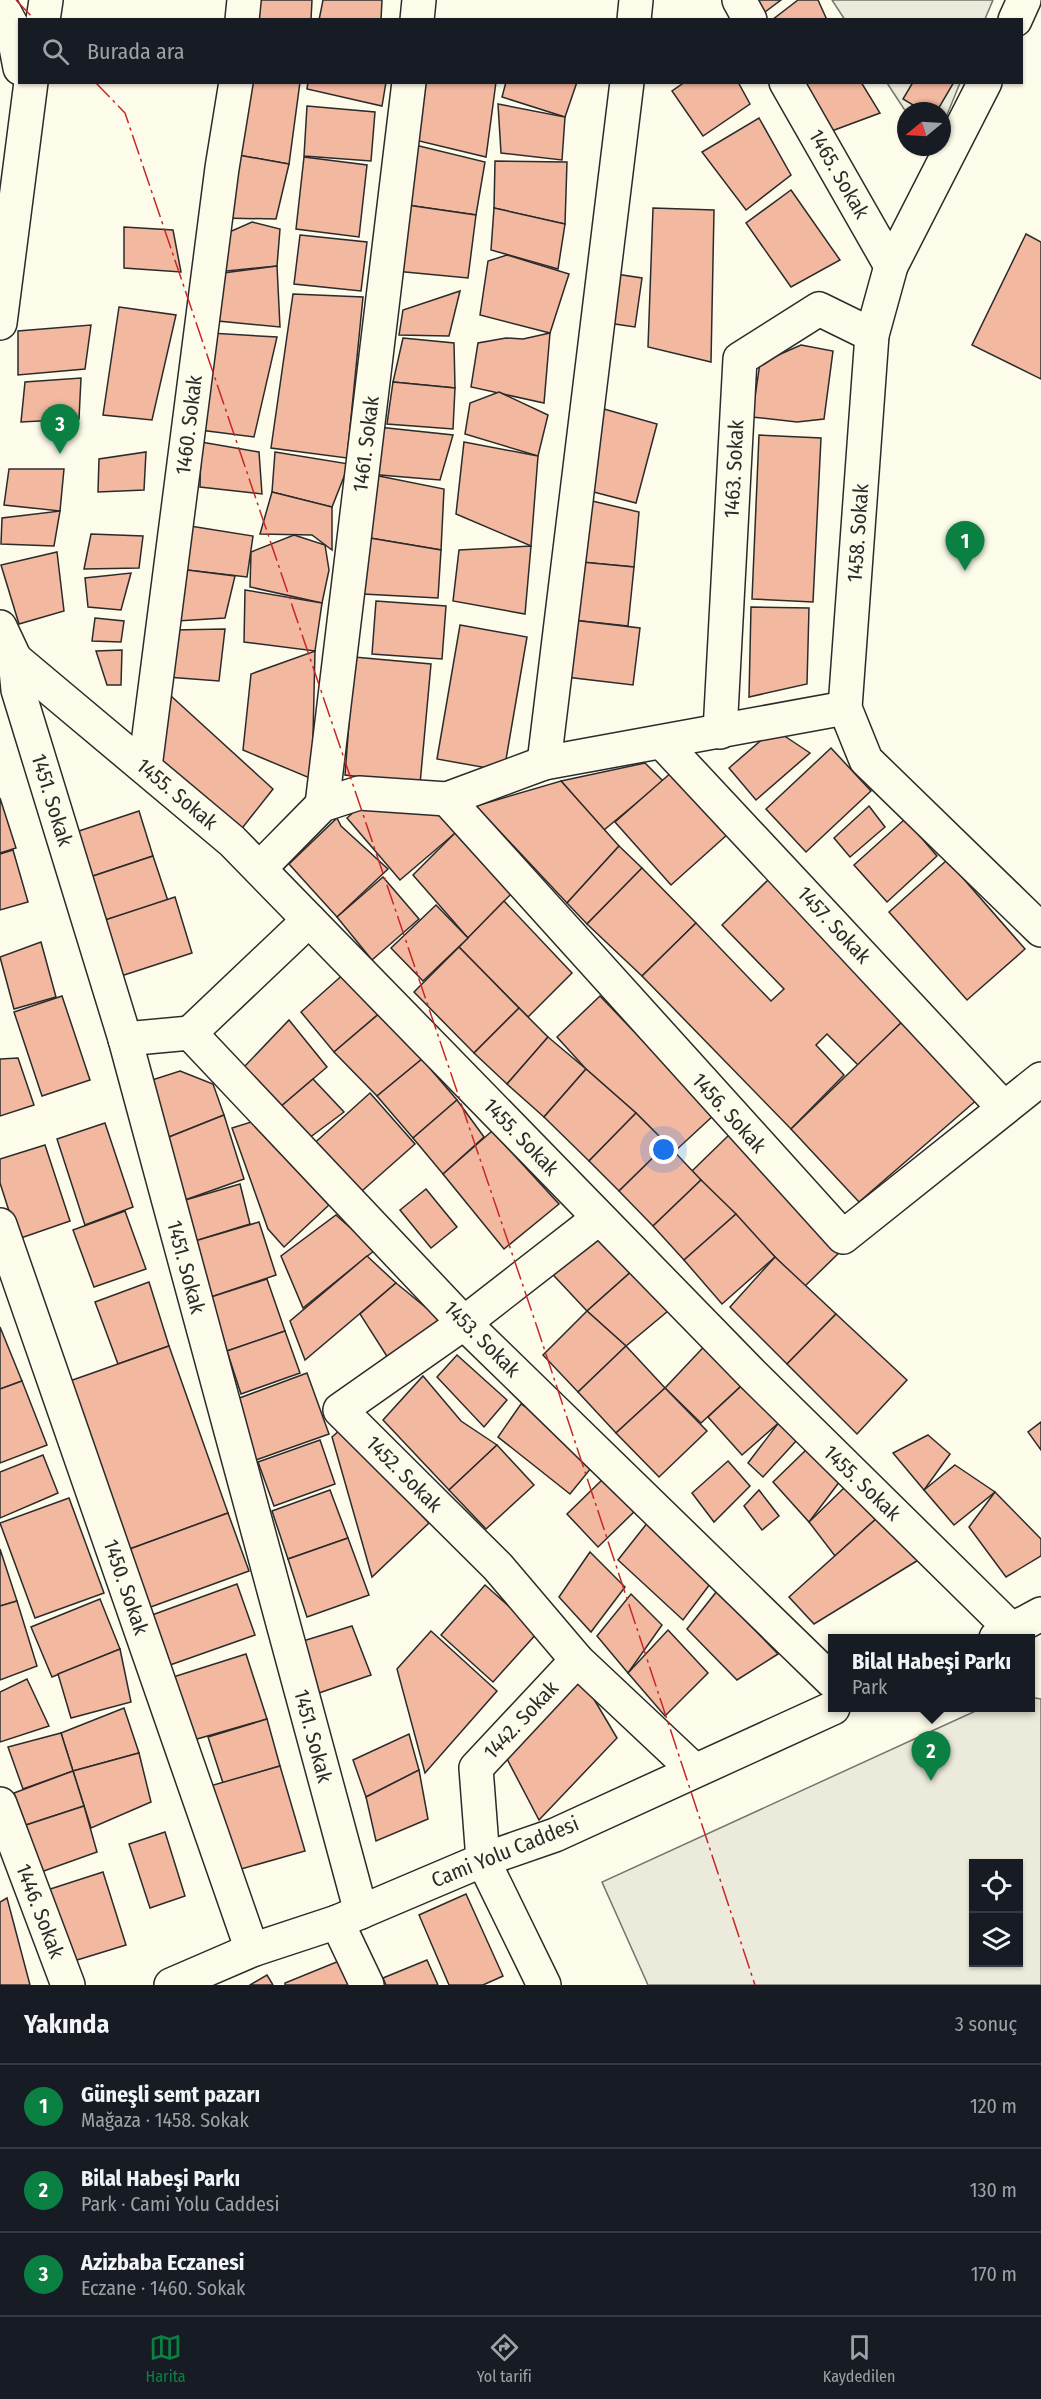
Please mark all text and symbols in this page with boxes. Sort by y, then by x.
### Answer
search box [18,18,1023,84]
icon: search [39,35,72,68]
text: Burada ara [87,38,185,65]
north arrow [897,102,951,156]
street label: 1465. Sokak [803,125,875,223]
street label: 1460. Sokak [170,374,208,476]
street label: 1461. Sokak [347,394,385,493]
pin: 3 [40,404,80,454]
street label: 1463. Sokak [718,419,750,519]
street label: 1458. Sokak [842,483,874,583]
pin: 1 [946,522,984,571]
street label: 1451. Sokak [26,751,78,850]
street label: 1455. Sokak [131,753,223,835]
street label: 1457. Sokak [792,881,876,969]
street label: 1456. Sokak [686,1068,772,1158]
street label: 1455. Sokak [478,1093,564,1181]
your location [649,1135,678,1164]
street label: 1451. Sokak [161,1218,211,1317]
street label: 1453. Sokak [438,1295,526,1383]
street label: 1452. Sokak [360,1430,448,1518]
street label: 1455. Sokak [818,1440,906,1526]
street label: 1450. Sokak [98,1536,154,1638]
popup [828,1634,1035,1712]
text: Bilal Habeşi Parkı [852,1648,1011,1675]
street label: 1442. Sokak [478,1675,564,1765]
text: Park [852,1675,887,1699]
street label: 1451. Sokak [288,1687,338,1786]
pin: 2 [912,1732,950,1781]
street label: Cami Yolu Caddesi [427,1811,583,1893]
map controls [969,1859,1023,1967]
button: locate [969,1859,1023,1913]
street label: 1446. Sokak [10,1860,70,1962]
button: layers [969,1913,1023,1967]
text: Yakında [24,2009,109,2040]
text: 3 sonuç [955,2012,1017,2036]
text: Güneşli semt pazarı [81,2081,260,2108]
text: 1 [39,2094,48,2118]
text: 120 m [970,2094,1017,2118]
text: Mağaza · 1458. Sokak [81,2108,249,2132]
text: Bilal Habeşi Parkı [81,2165,240,2192]
text: 2 [39,2178,48,2202]
text: 130 m [970,2178,1017,2202]
text: Park · Cami Yolu Caddesi [81,2192,279,2216]
text: Azizbaba Eczanesi [81,2249,245,2276]
text: 3 [39,2262,48,2286]
text: 170 m [971,2262,1017,2286]
text: Eczane · 1460. Sokak [81,2276,245,2300]
tab: Harita [146,2331,186,2386]
tab: Yol tarifi [477,2331,532,2386]
tab: Kaydedilen [823,2331,895,2386]

